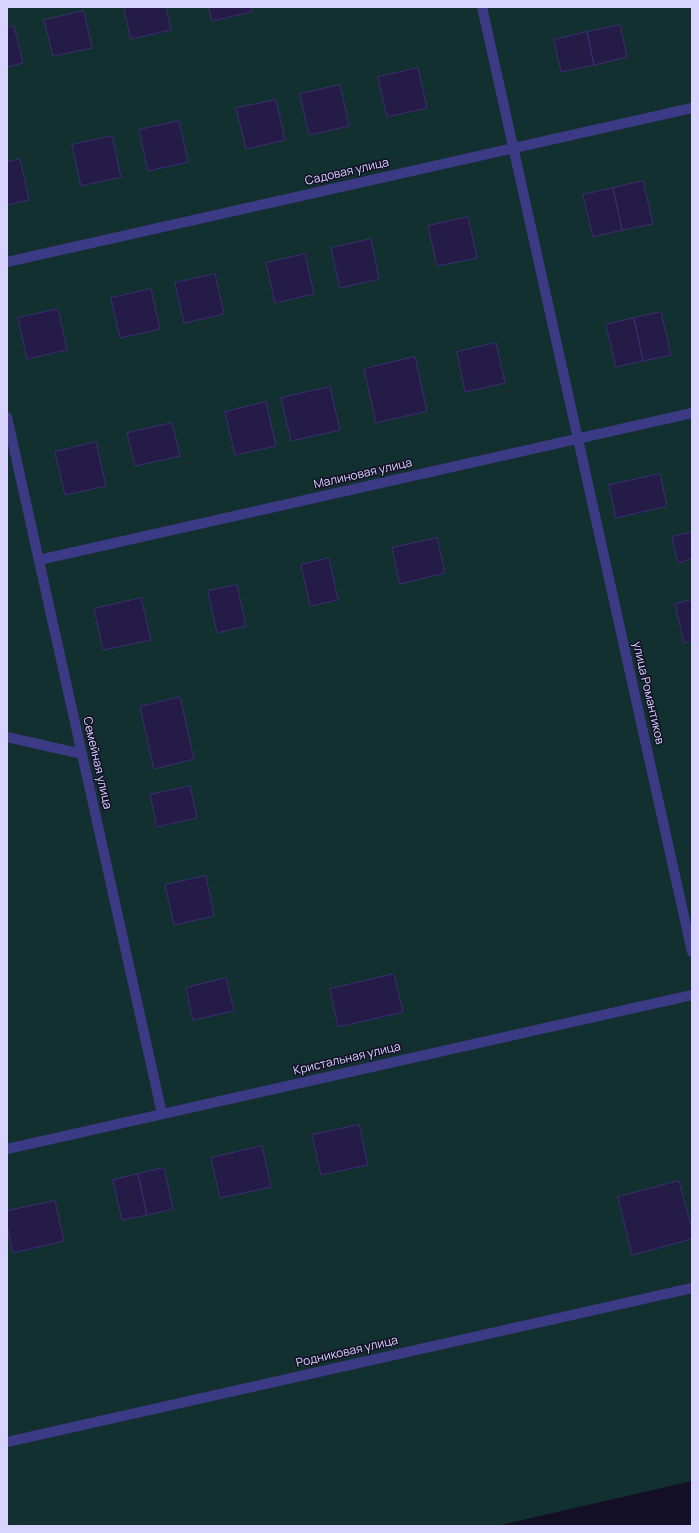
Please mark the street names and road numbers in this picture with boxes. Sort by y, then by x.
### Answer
street label: Садовая улица [304,155,390,189]
street label: Малиновая улица [312,456,414,492]
street label: улица Романтиков [629,640,667,746]
street label: Семейная улица [79,715,115,811]
street label: Кристальная улица [292,1040,402,1078]
street label: Родниковая улица [295,1333,399,1371]

